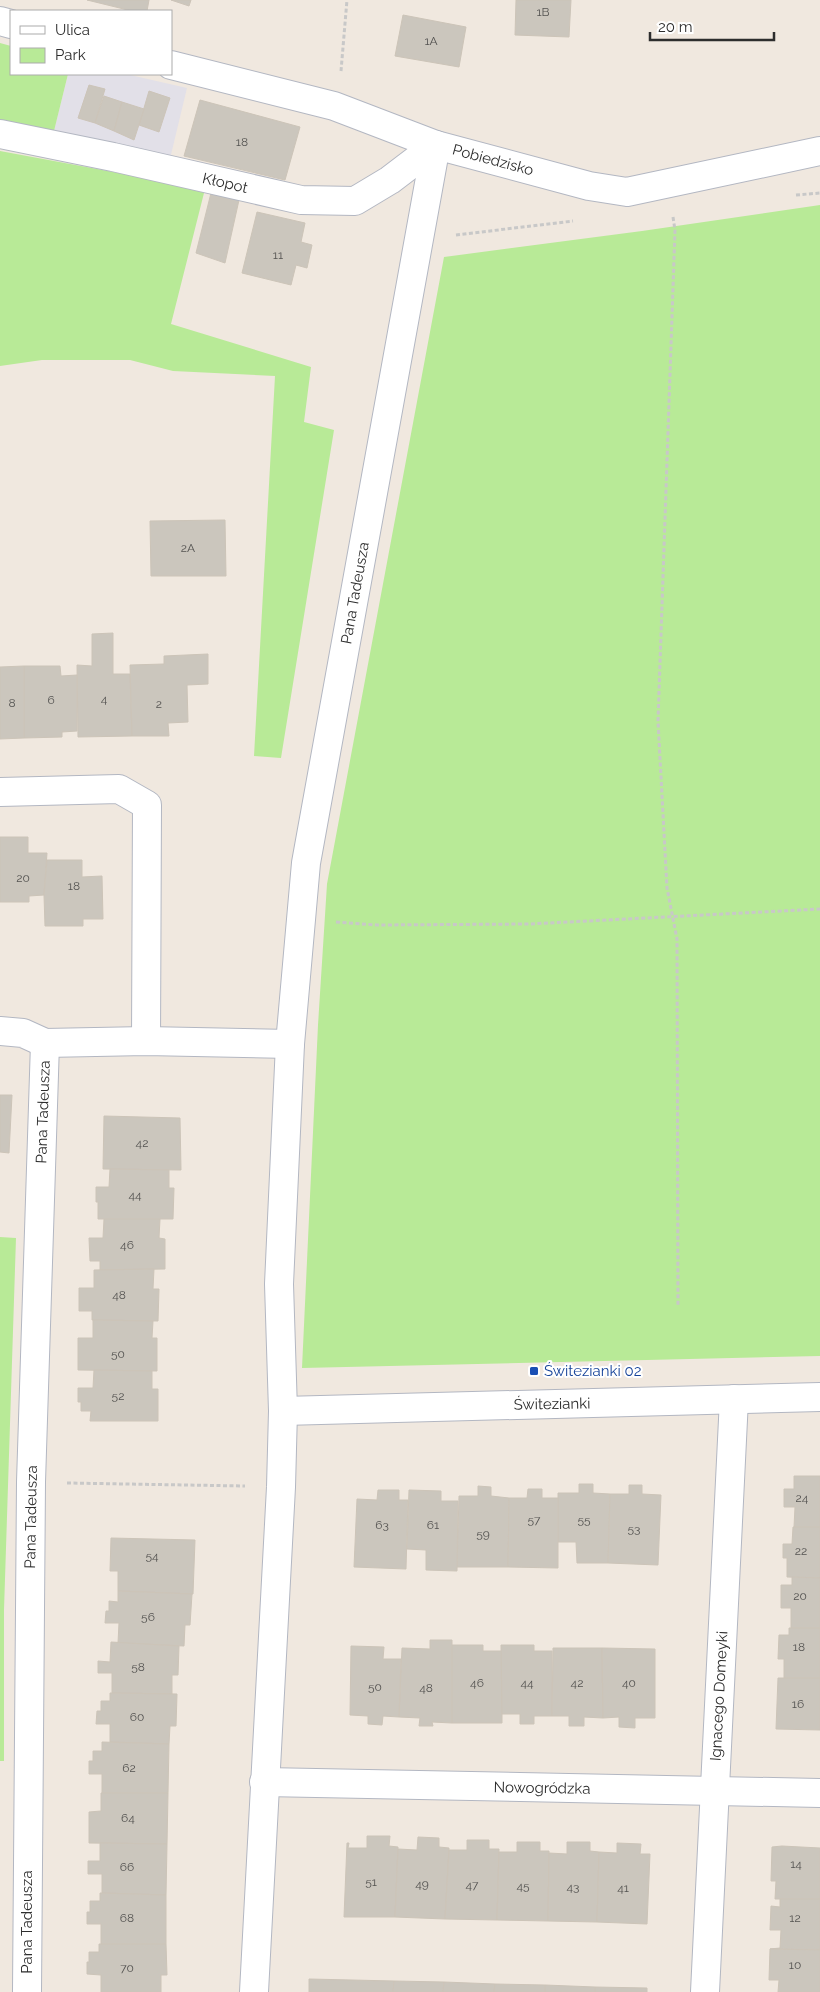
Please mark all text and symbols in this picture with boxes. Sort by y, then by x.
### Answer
house number: 1B [536,5,550,19]
legend [10,10,172,75]
scale bar [650,10,774,42]
text: 20 m [658,18,693,36]
text: Ulica [55,21,90,39]
house number: 1A [424,34,438,48]
text: Park [55,46,86,64]
house number: 18 [236,135,248,149]
street label: Pobiedzisko [451,141,536,179]
street label: Kłopot [201,169,249,197]
house number: 11 [273,248,283,262]
house number: 2A [181,541,195,555]
street label: Pana Tadeusza [337,541,373,645]
house number: 4 [101,692,108,706]
house number: 6 [47,693,55,707]
house number: 8 [8,696,16,710]
house number: 2 [156,697,162,711]
house number: 20 [16,871,30,885]
house number: 18 [68,879,80,893]
street label: Pana Tadeusza [32,1060,54,1164]
house number: 42 [136,1136,148,1150]
house number: 44 [128,1188,142,1202]
house number: 46 [120,1238,134,1252]
house number: 48 [112,1288,126,1302]
house number: 50 [111,1347,125,1361]
place label: Świtezianki 02 [544,1362,642,1380]
marker: Świtezianki 02 [528,1365,540,1377]
house number: 52 [112,1389,124,1403]
street label: Świtezianki [513,1394,591,1414]
street label: Pana Tadeusza [21,1465,41,1569]
house number: 24 [796,1491,809,1505]
house number: 57 [528,1513,541,1527]
house number: 55 [577,1513,591,1527]
house number: 63 [375,1518,389,1532]
house number: 61 [427,1518,439,1532]
house number: 53 [628,1522,640,1536]
house number: 59 [476,1527,490,1541]
house number: 22 [795,1544,807,1558]
house number: 54 [145,1549,159,1563]
house number: 20 [793,1589,807,1603]
house number: 56 [141,1610,155,1624]
street label: Ignacego Domeyki [707,1631,731,1761]
house number: 18 [793,1640,805,1654]
house number: 58 [131,1660,145,1674]
house number: 46 [470,1676,484,1690]
house number: 44 [520,1676,534,1690]
house number: 42 [571,1676,583,1690]
house number: 40 [622,1676,636,1690]
house number: 50 [368,1680,382,1694]
house number: 48 [419,1681,433,1695]
house number: 16 [792,1697,804,1711]
house number: 60 [130,1710,144,1724]
house number: 62 [122,1761,136,1775]
street label: Nowogródzka [493,1778,591,1798]
house number: 64 [121,1811,135,1825]
house number: 14 [790,1857,802,1871]
house number: 66 [120,1860,134,1874]
street label: Pana Tadeusza [18,1870,36,1974]
house number: 51 [365,1875,377,1889]
house number: 49 [415,1877,429,1891]
house number: 47 [466,1878,479,1892]
house number: 45 [516,1879,530,1893]
house number: 43 [567,1880,579,1894]
house number: 41 [617,1881,629,1895]
house number: 68 [120,1911,134,1925]
house number: 12 [789,1911,801,1925]
house number: 10 [789,1958,801,1972]
house number: 70 [120,1961,134,1975]

